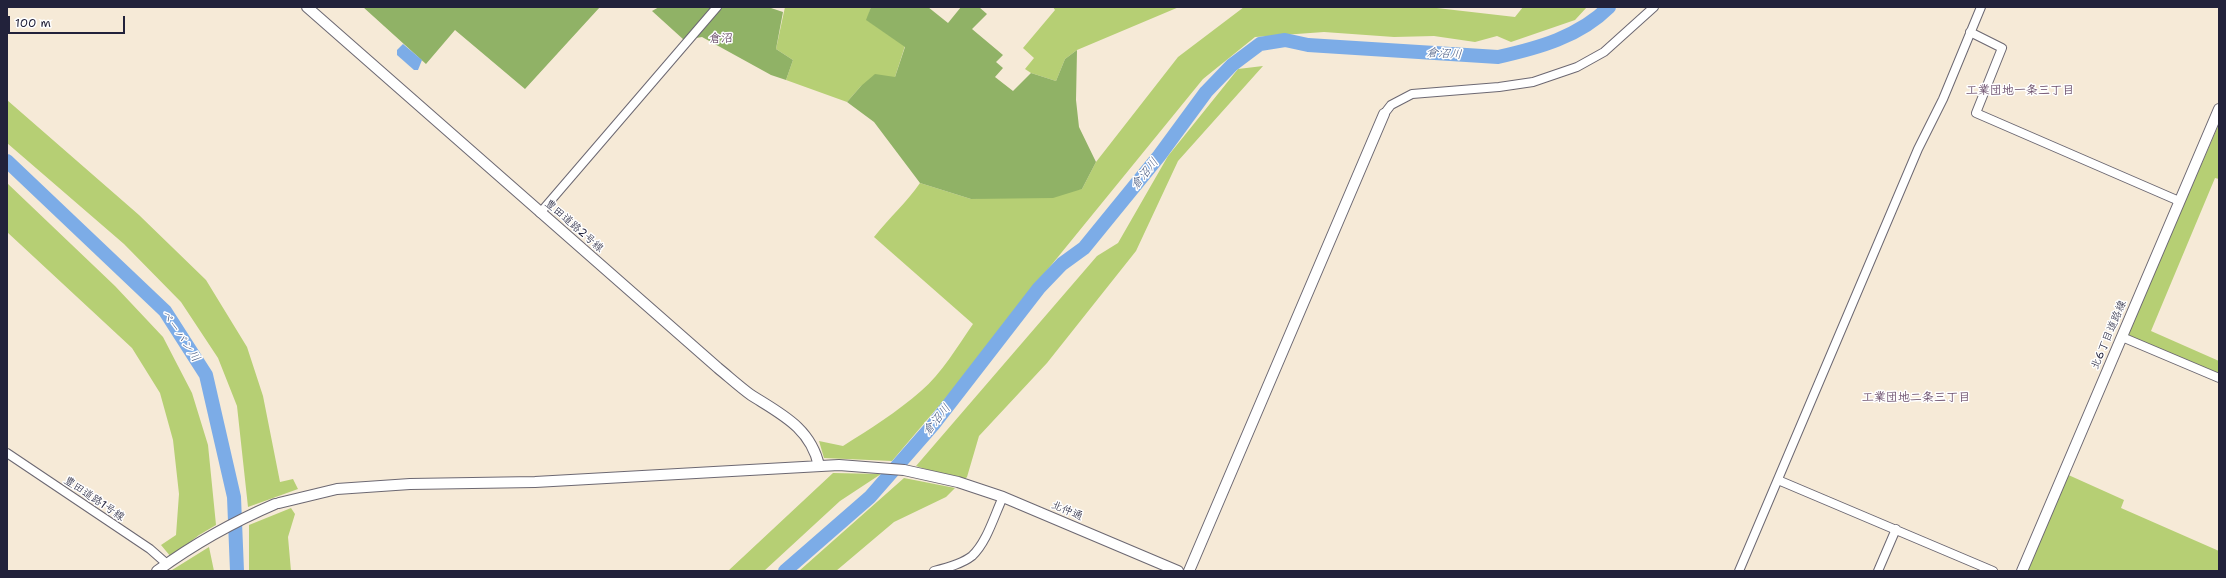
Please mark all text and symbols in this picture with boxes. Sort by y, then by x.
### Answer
scale bar [10,8,127,34]
text: 100 m [15,15,51,31]
district label: 倉沼 [709,32,733,46]
water label: 倉沼川 [1426,46,1462,62]
district label: 工業団地一条三丁目 [1966,84,2074,98]
water label: 倉沼川 [1128,155,1162,193]
street label: 豊田道路2号線 [542,197,606,255]
street label: 北6丁目道路線 [2089,299,2129,371]
water label: ペーパン川 [157,307,203,365]
district label: 工業団地二条三丁目 [1862,391,1970,405]
water label: 倉沼川 [920,401,954,439]
street label: 豊田道路1号線 [61,474,127,524]
street label: 北仲通 [1049,498,1085,524]

